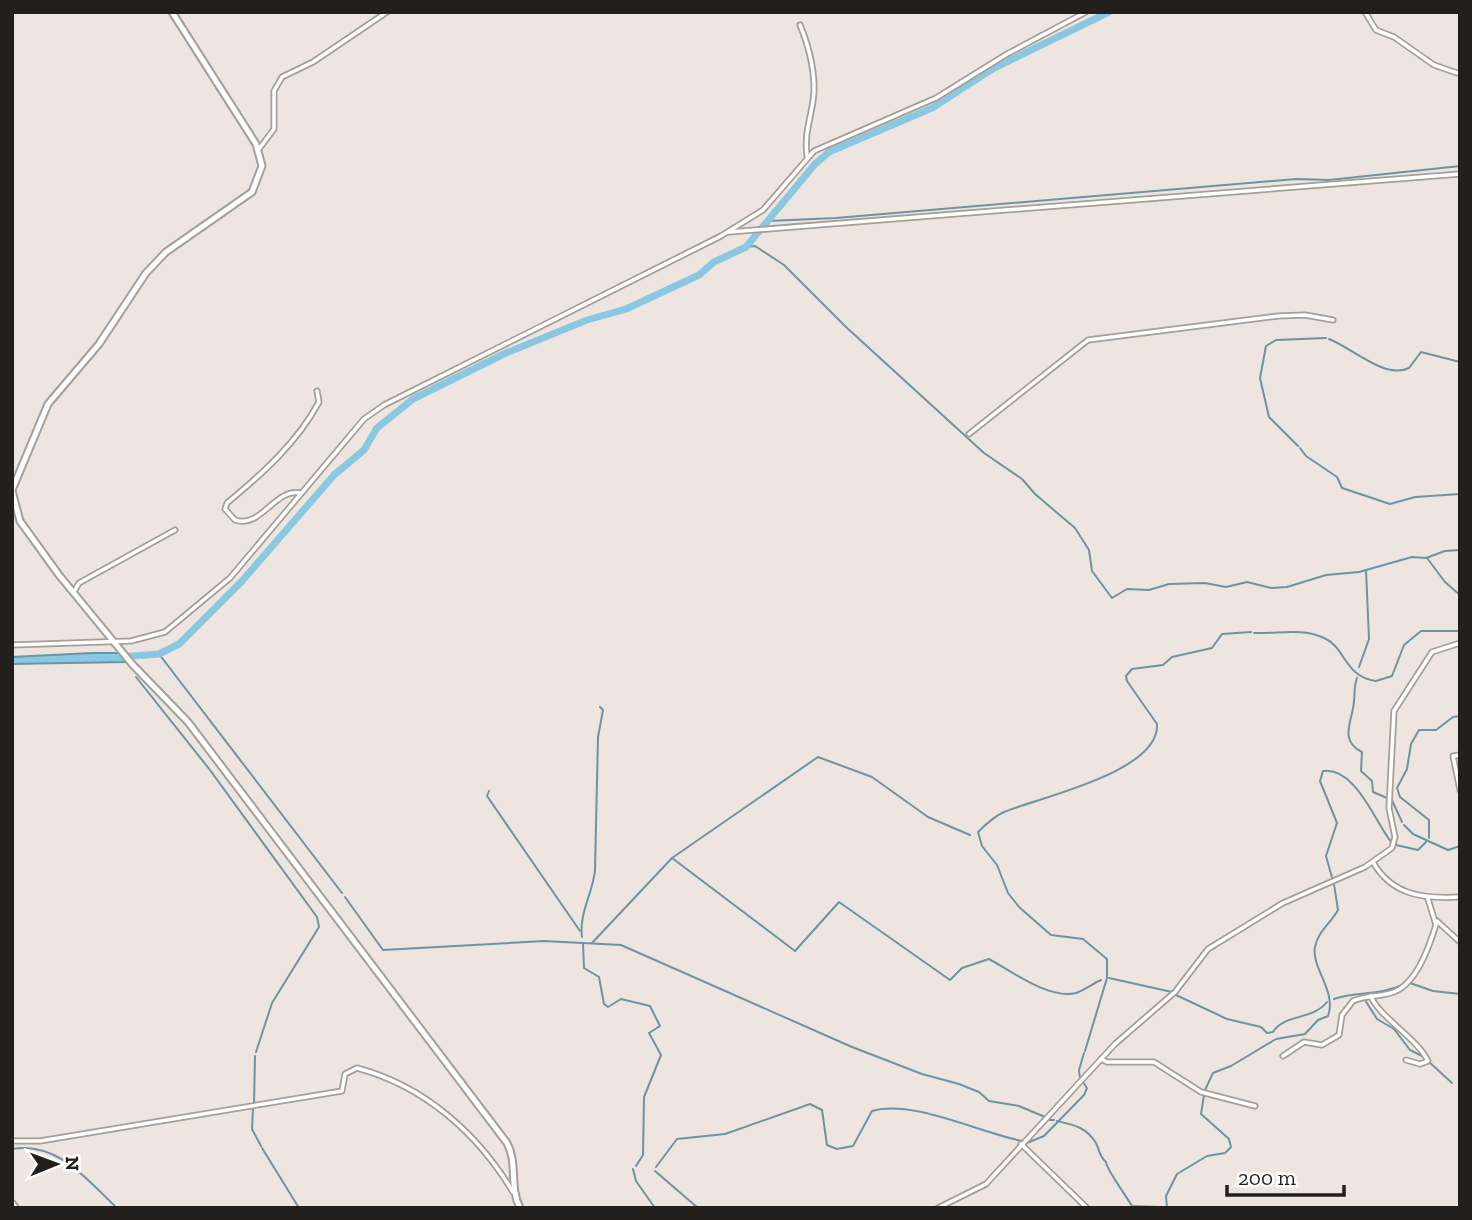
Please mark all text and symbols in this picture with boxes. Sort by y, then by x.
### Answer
north arrow [21,1129,91,1199]
scale bar [1227,1154,1344,1198]
text: N [61,1156,84,1171]
text: 200 m [1238,1165,1296,1190]

